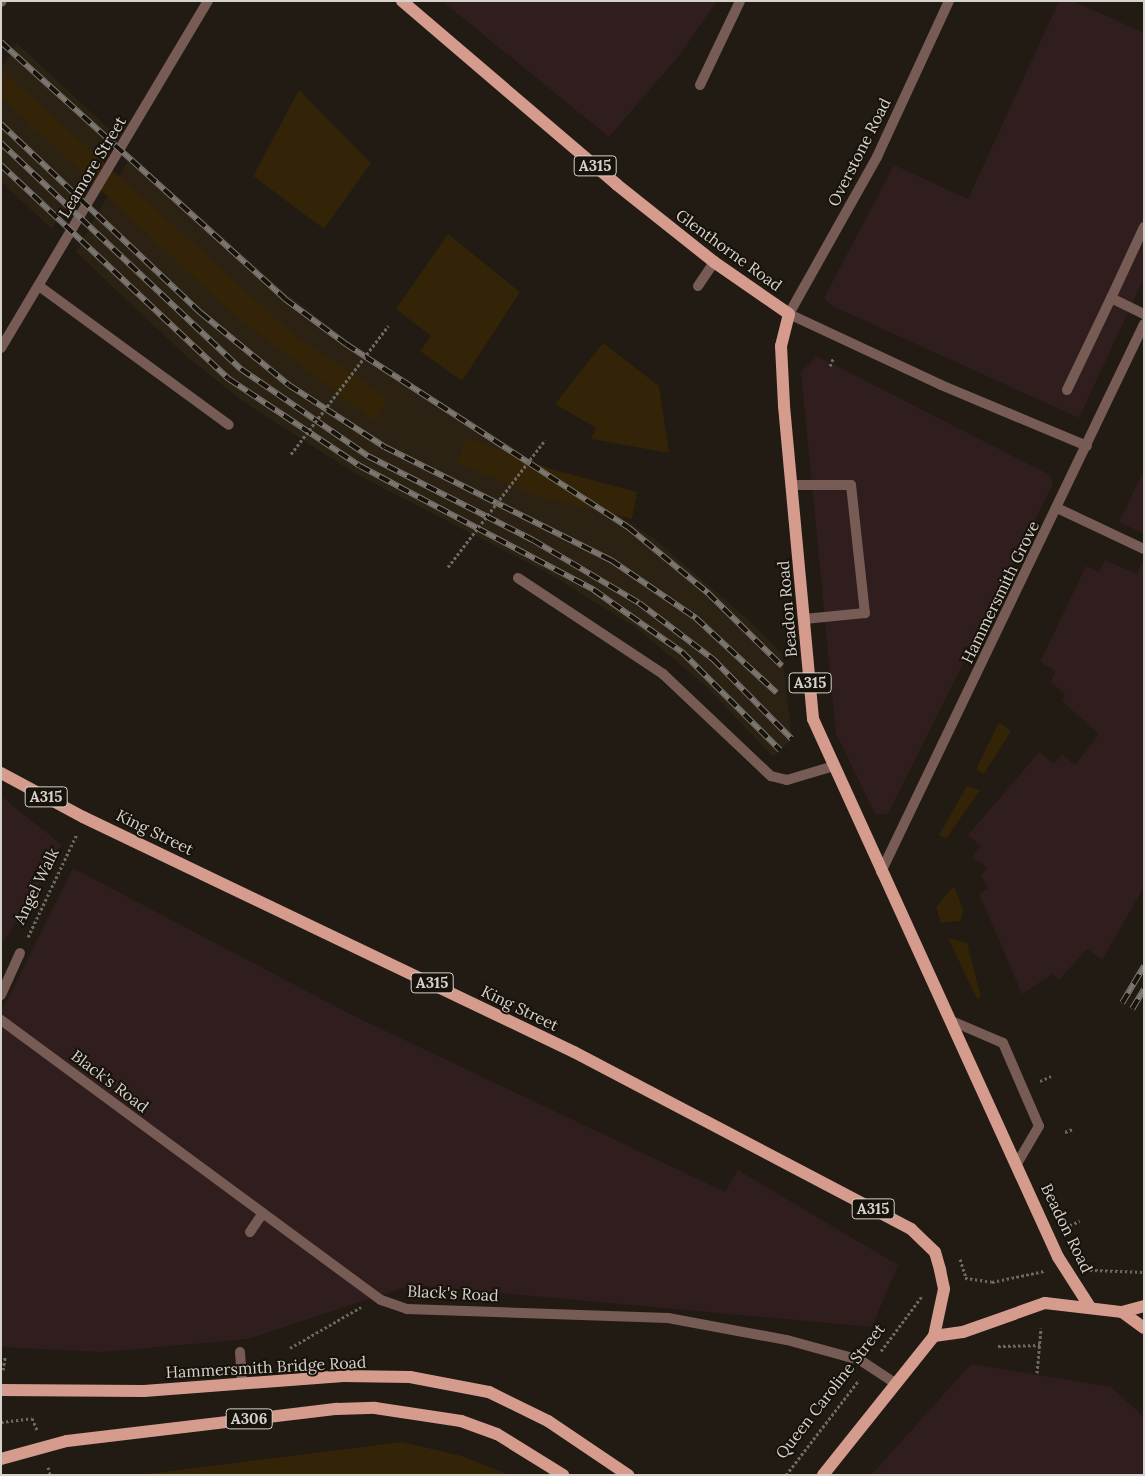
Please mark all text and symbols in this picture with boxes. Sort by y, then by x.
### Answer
street label: Overstone Road [823,95,895,209]
street label: Leamore Street [54,113,130,221]
road number: A315 [572,154,618,178]
street label: Glenthorne Road [672,205,786,295]
street label: Hammersmith Grove [957,518,1043,666]
street label: Beadon Road [773,560,801,658]
road number: A315 [788,670,832,696]
road number: A315 [23,784,68,810]
street label: King Street [113,805,197,859]
street label: Angel Walk [9,845,63,927]
road number: A315 [410,970,454,996]
street label: King Street [478,981,562,1035]
street label: Black's Road [68,1046,152,1116]
street label: Beadon Road [1037,1180,1097,1276]
road number: A315 [850,1196,896,1222]
street label: Black's Road [407,1281,499,1305]
street label: Queen Caroline Street [771,1320,889,1462]
street label: Hammersmith Bridge Road [165,1352,367,1382]
road number: A306 [225,1406,273,1432]

